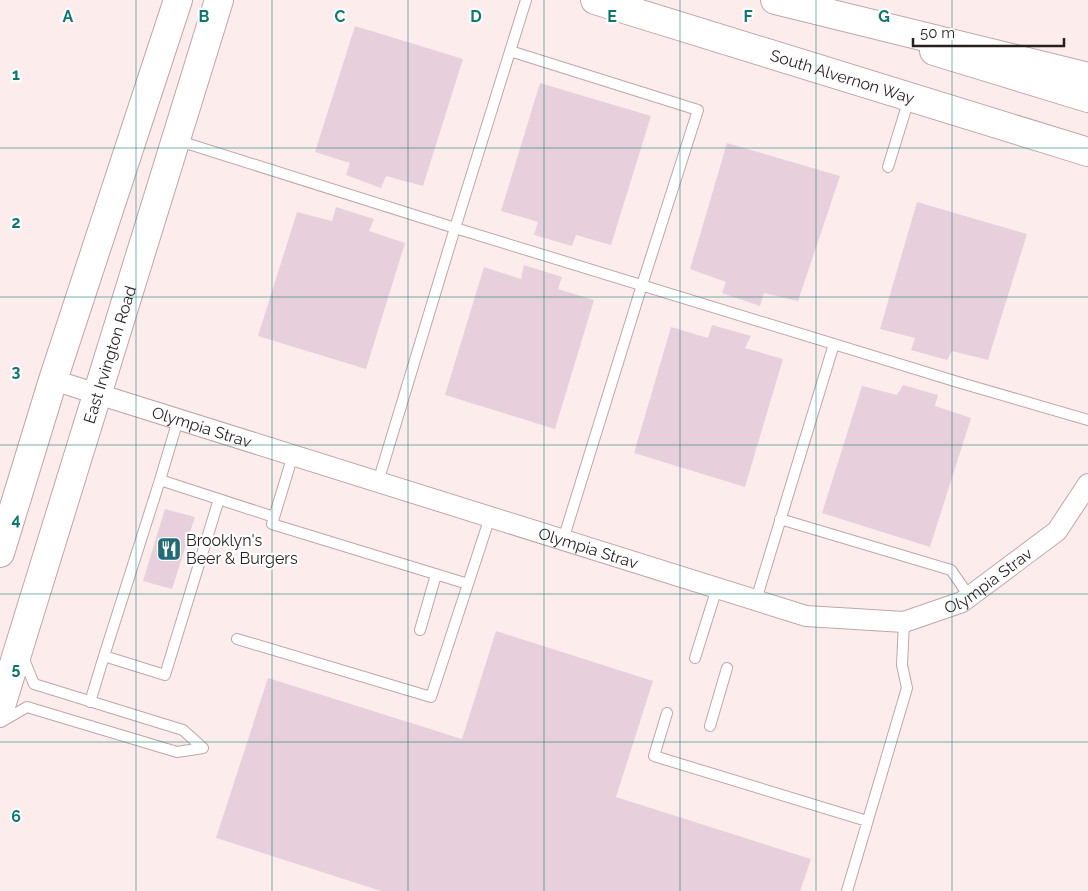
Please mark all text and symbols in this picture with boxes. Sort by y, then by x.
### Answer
text: A [63,7,74,26]
text: B [199,7,210,26]
text: C [335,7,346,26]
text: D [470,7,482,26]
text: E [607,7,617,26]
text: F [743,7,753,26]
text: G [878,7,890,26]
scale bar [913,15,1064,47]
text: 50 m [920,24,955,42]
street label: South Alvernon Way [768,45,917,108]
text: 1 [12,65,20,84]
text: 2 [11,213,21,232]
street label: East Irvington Road [79,283,140,426]
text: 3 [12,362,21,381]
street label: Olympia Strav [150,402,254,451]
text: 4 [11,510,21,529]
street label: Olympia Strav [536,523,641,572]
place label: Brooklyn's Beer & Burgers [186,531,298,568]
restaurant icon: Brooklyn's Beer & Burgers [156,536,182,562]
street label: Olympia Strav [942,543,1036,617]
text: 5 [12,659,21,678]
text: 6 [11,807,21,826]

